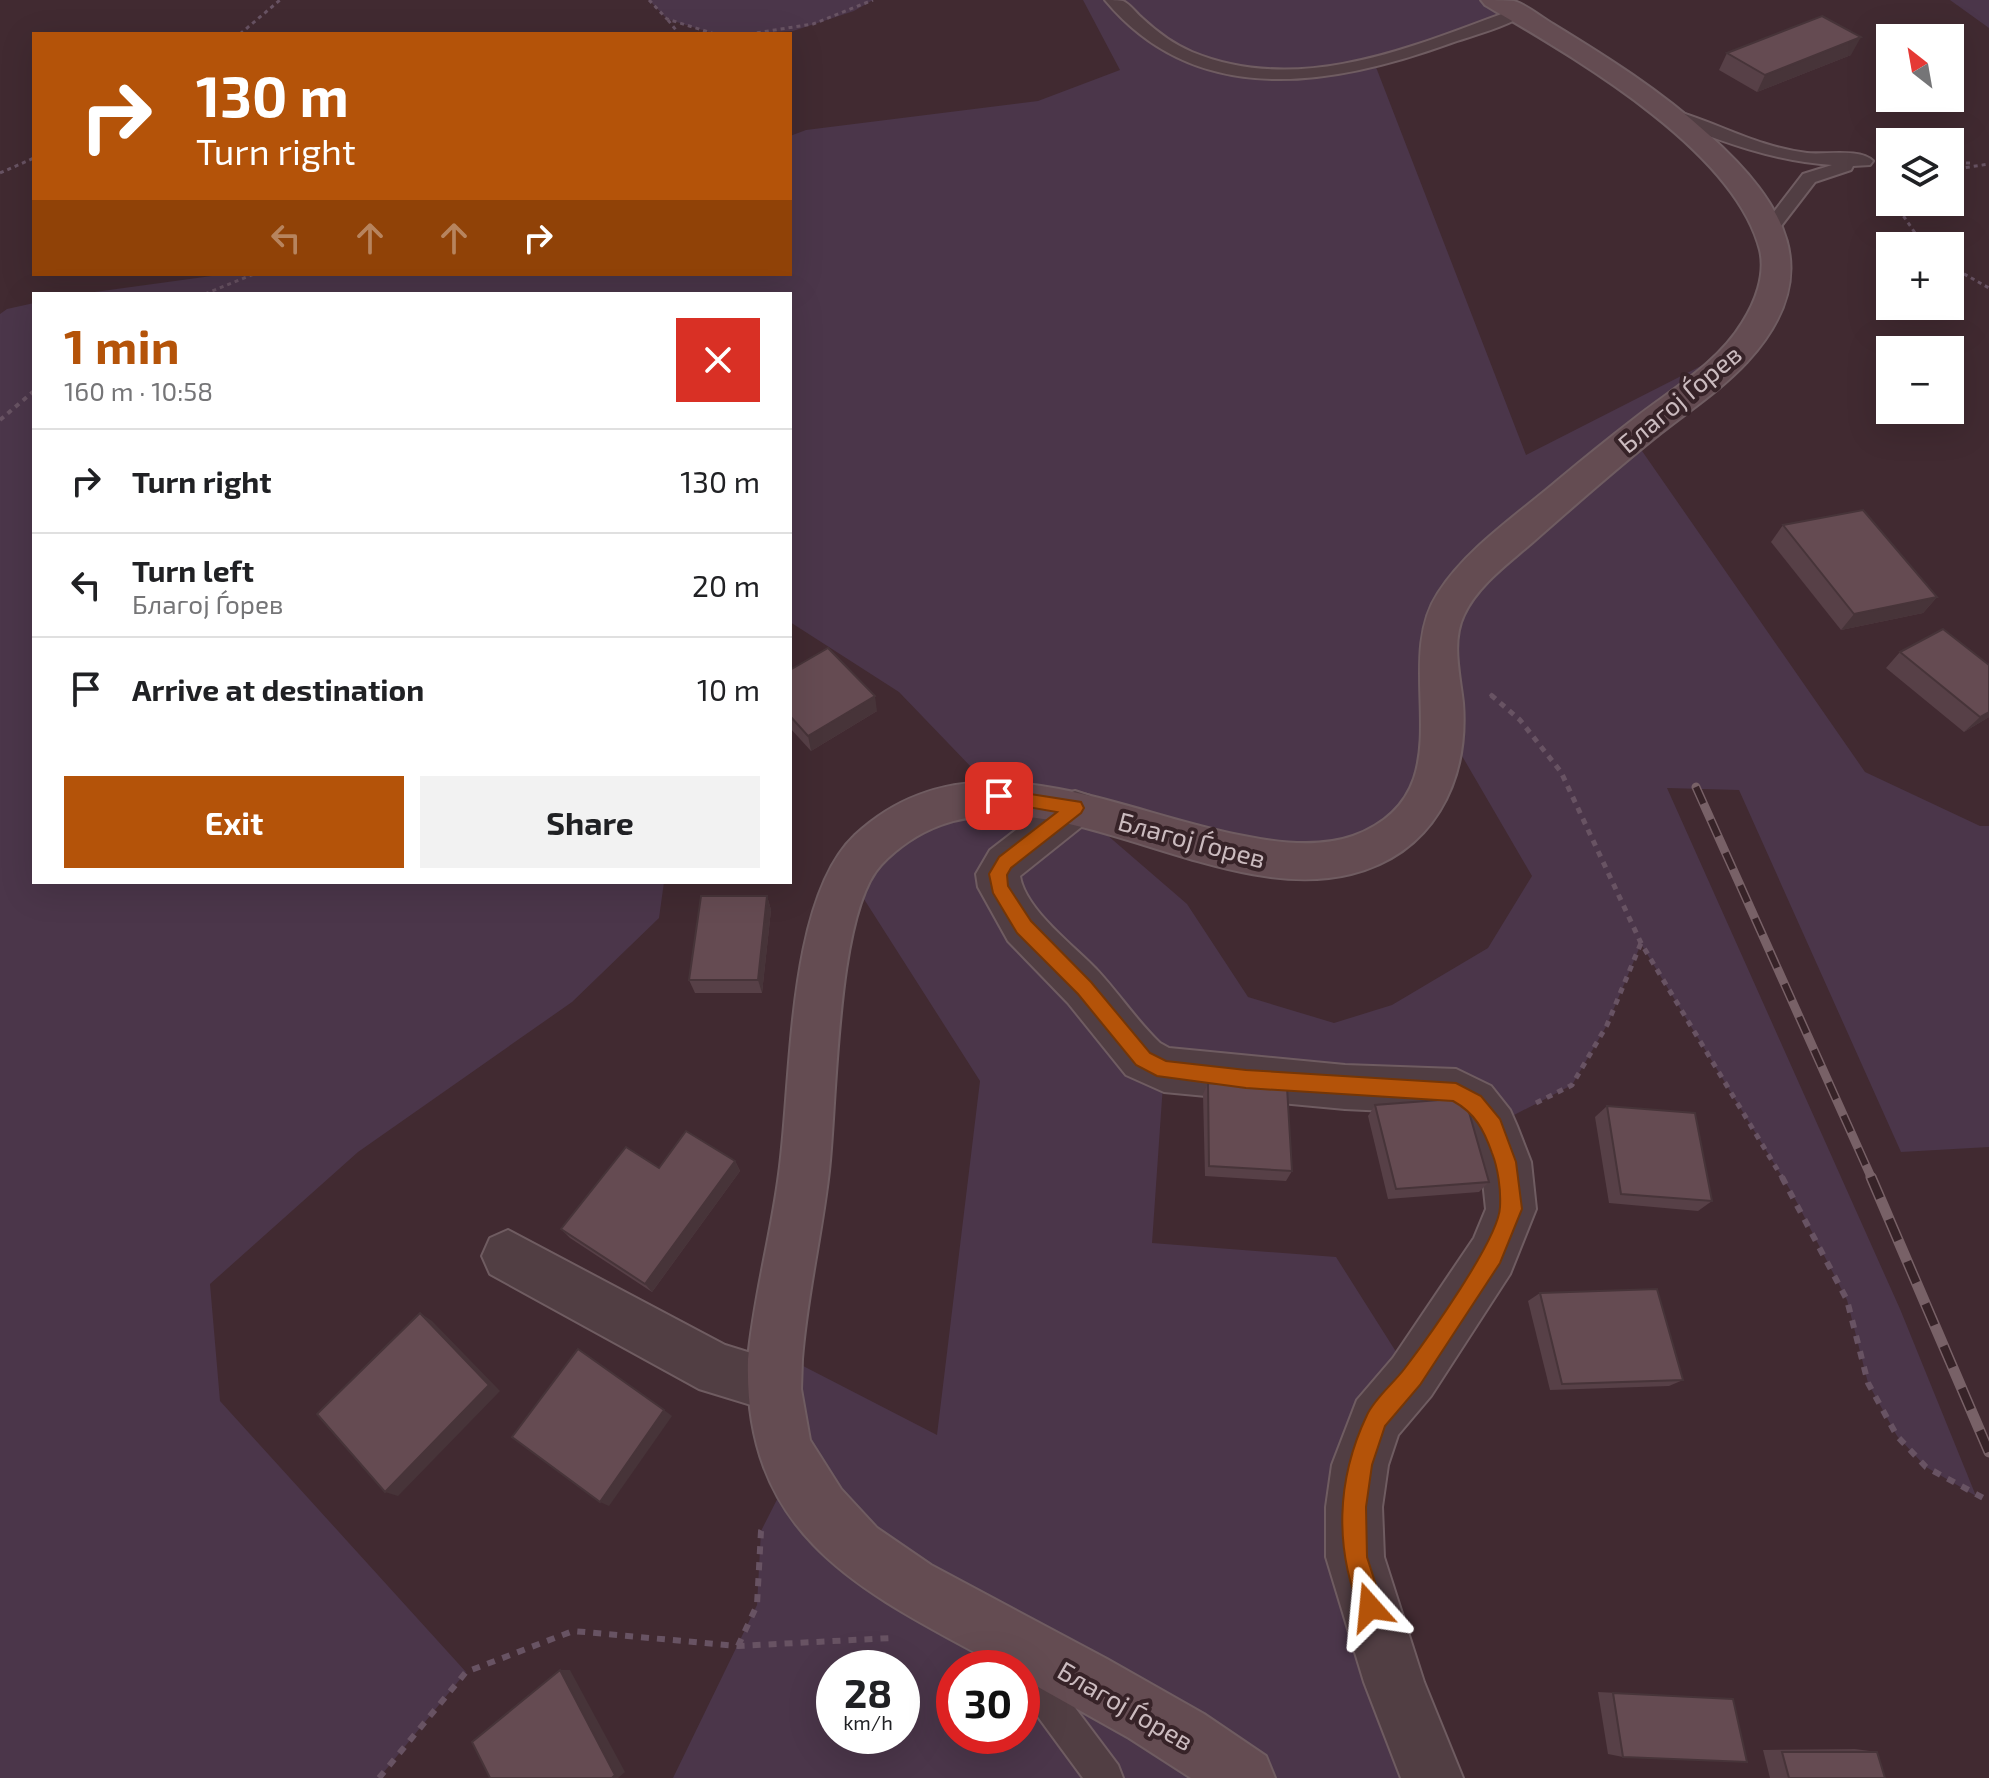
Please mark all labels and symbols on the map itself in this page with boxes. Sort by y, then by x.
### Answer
north arrow [1876,24,1964,112]
street label: Благој Ѓорев [1611,337,1747,459]
pin [965,762,1033,830]
street label: Благој Ѓорев [1115,804,1269,874]
position arrow [1328,1565,1412,1649]
speed limit sign: 30 [936,1650,1040,1754]
street label: Благој Ѓорев [1053,1654,1199,1756]

